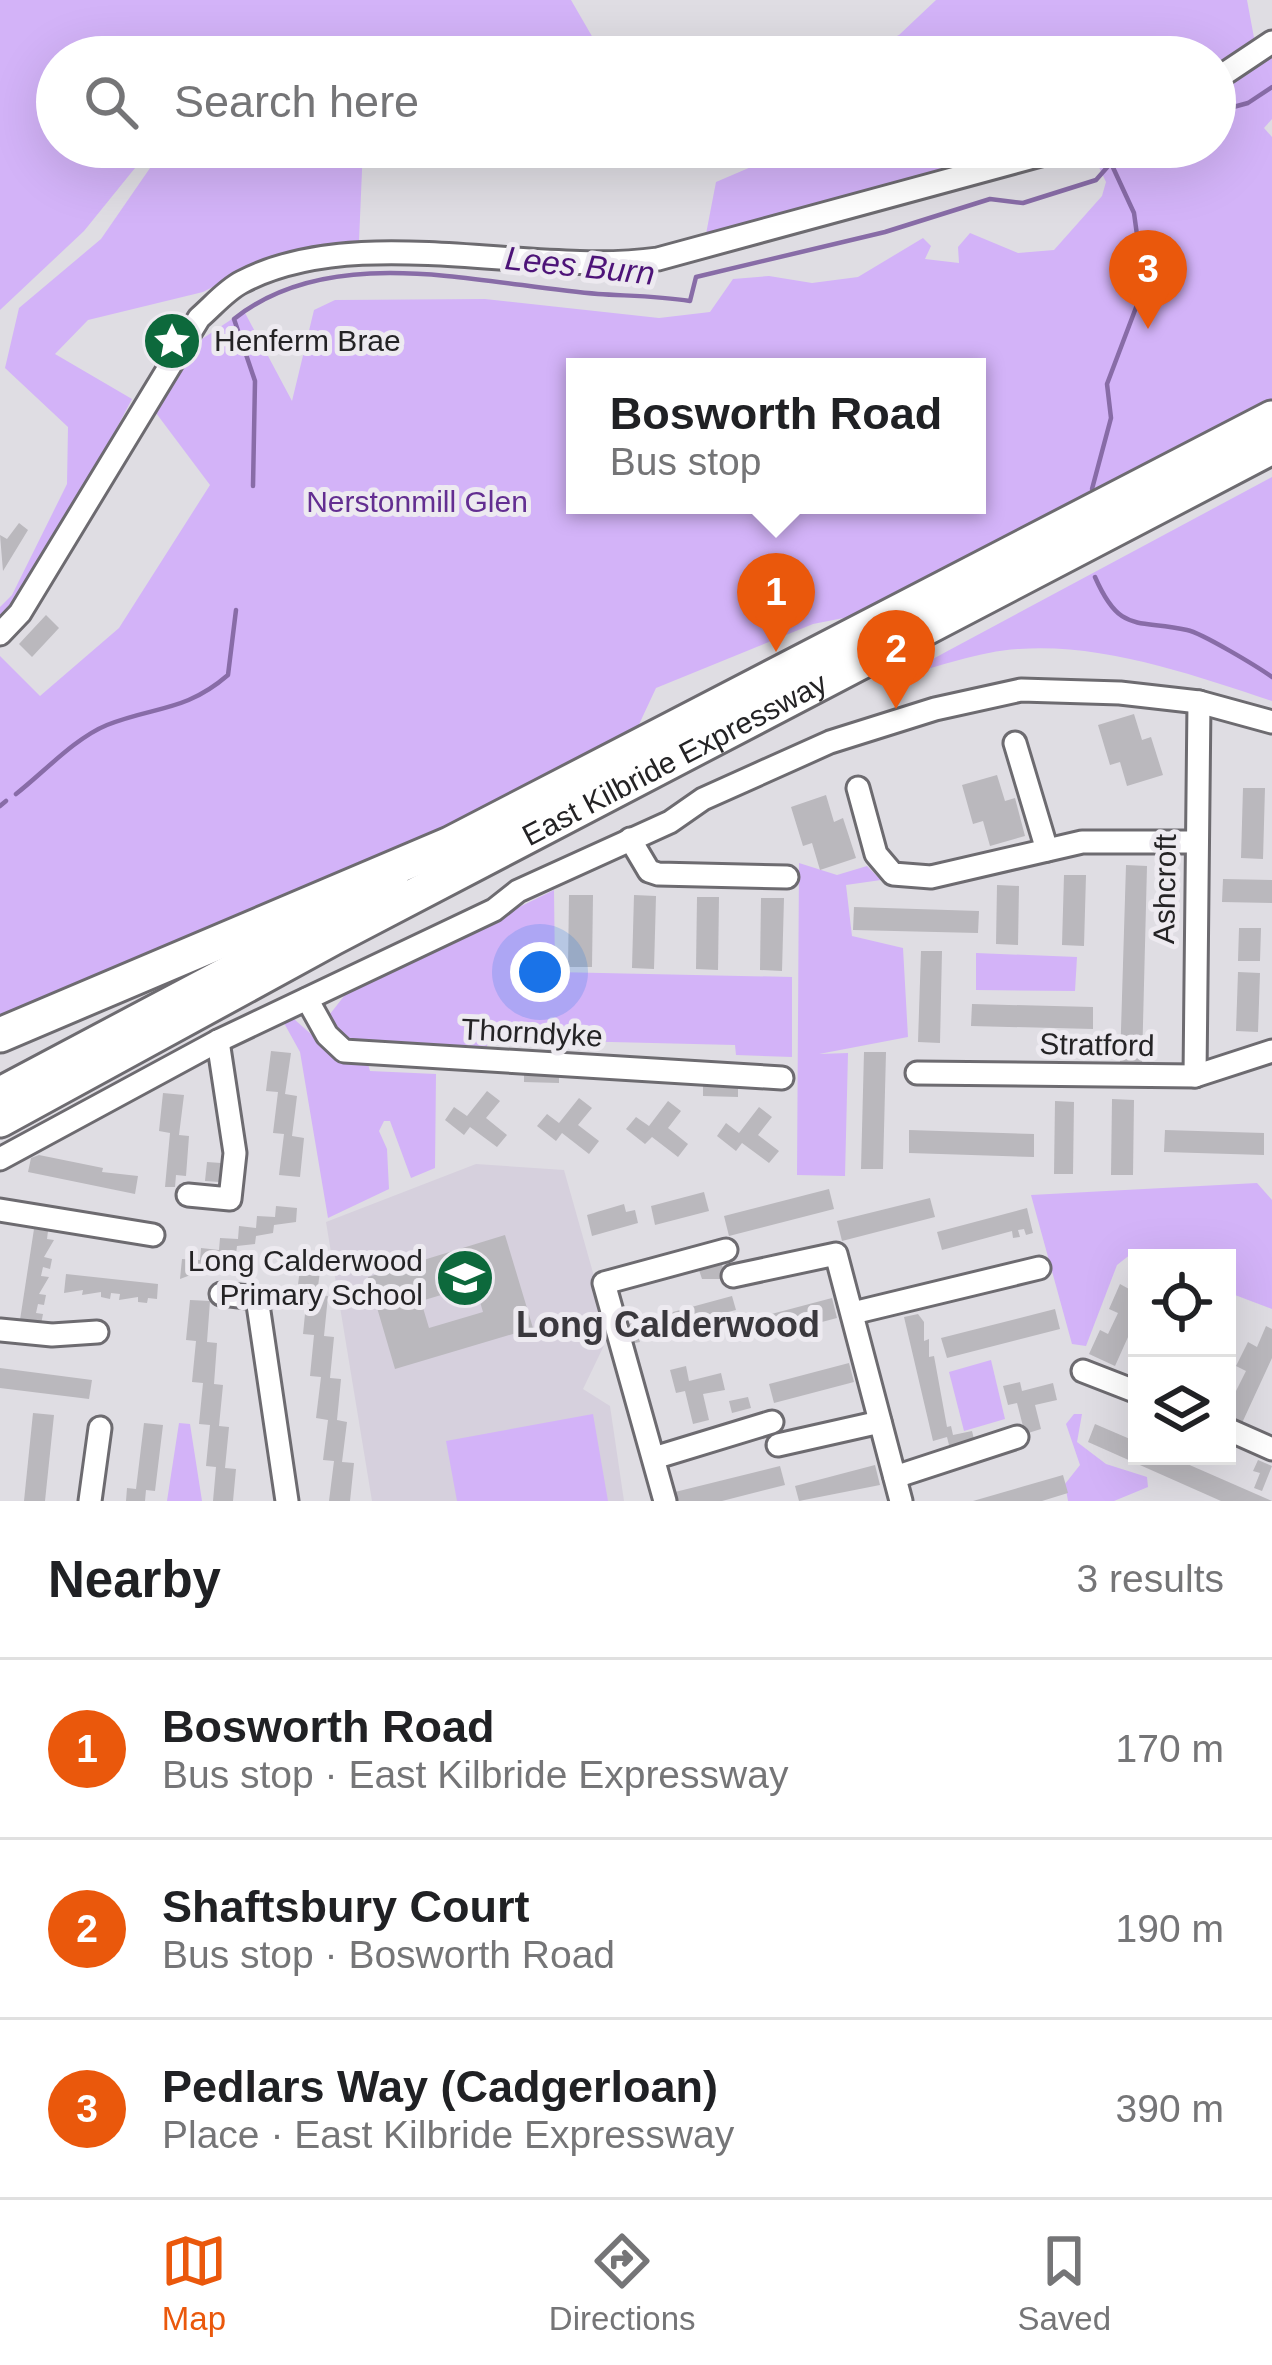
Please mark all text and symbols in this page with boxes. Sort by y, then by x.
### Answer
search box [36,36,1236,168]
icon: search [78,69,144,135]
text: Search here [174,76,419,127]
pin: 3 [1109,230,1187,329]
water label: Lees Burn [503,239,657,292]
place icon: Henferm Brae [141,310,203,372]
place label: Henferm Brae [214,324,401,357]
popup [566,358,986,514]
text: Bosworth Road [610,388,942,439]
text: Bus stop [610,440,762,483]
park label: Nerstonmill Glen [306,485,528,518]
pin: 1 [737,553,815,652]
pin: 2 [857,610,935,709]
street label: East Kilbride Expressway [517,666,832,852]
street label: Ashcroft [1147,833,1182,944]
your location [510,942,570,1002]
street label: Thorndyke [460,1012,604,1053]
street label: Stratford [1039,1027,1155,1062]
place label: Long Calderwood Primary School [188,1244,423,1311]
school or university icon: Long Calderwood Primary School [434,1247,496,1309]
map controls [1128,1249,1236,1465]
button: locate [1128,1249,1236,1357]
district label: Long Calderwood [516,1304,820,1345]
button: layers [1128,1357,1236,1465]
text: Nearby [48,1551,221,1608]
text: 3 results [1077,1557,1224,1600]
text: Bosworth Road [162,1701,495,1752]
text: 1 [76,1727,98,1770]
text: 170 m [1116,1727,1224,1770]
text: Bus stop · East Kilbride Expressway [162,1753,788,1796]
text: Shaftsbury Court [162,1881,530,1932]
text: 2 [76,1907,98,1950]
text: 190 m [1116,1907,1224,1950]
text: Bus stop · Bosworth Road [162,1933,615,1976]
text: Pedlars Way (Cadgerloan) [162,2061,718,2112]
text: 3 [76,2087,98,2130]
text: 390 m [1116,2087,1224,2130]
text: Place · East Kilbride Expressway [162,2113,734,2156]
tab: Map [161,2228,227,2338]
tab: Directions [549,2228,696,2338]
tab: Saved [1017,2228,1111,2338]

